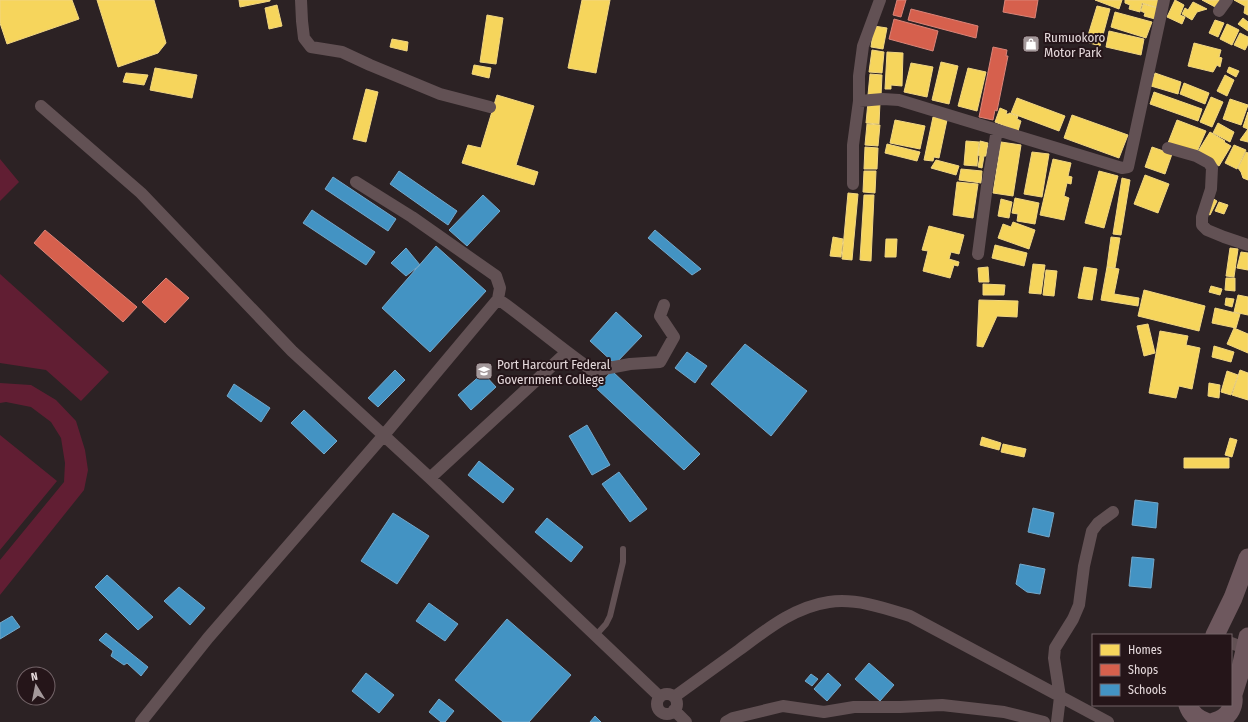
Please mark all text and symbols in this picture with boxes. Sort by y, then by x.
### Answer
place label: Rumuokoro Motor Park [1044,30,1105,60]
shop icon: Rumuokoro Motor Park [1021,34,1041,54]
place label: Port Harcourt Federal Government College [497,357,611,387]
school or university icon: Port Harcourt Federal Government College [474,361,494,381]
legend [1092,634,1232,706]
text: Homes [1128,643,1162,657]
text: Shops [1128,663,1158,677]
north arrow [16,666,56,706]
text: N [30,670,39,684]
text: Schools [1128,683,1166,697]

